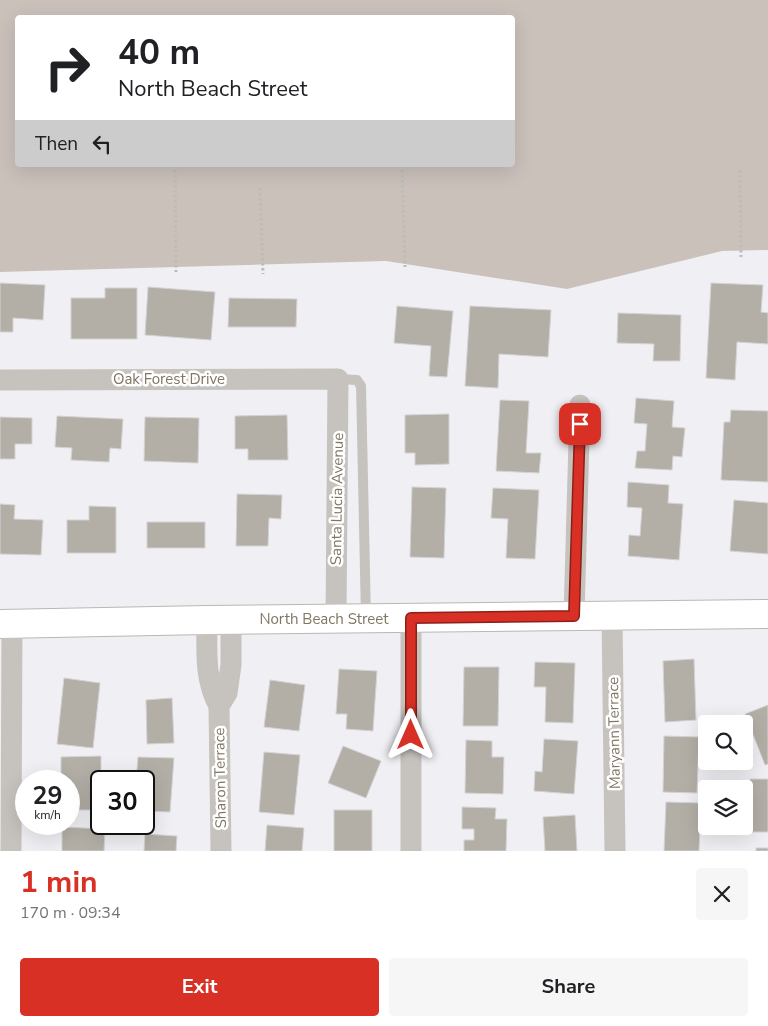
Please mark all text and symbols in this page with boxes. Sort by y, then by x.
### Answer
text: 40 m [118,29,200,76]
icon: right [35,35,100,100]
text: North Beach Street [118,74,307,104]
icon: left [88,130,116,158]
text: Then [35,131,78,157]
street label: Oak Forest Drive [113,369,225,389]
pin [559,403,601,445]
icon: arrive [566,410,594,438]
street label: Santa Lucia Avenue [326,433,348,565]
street label: North Beach Street [259,609,389,629]
street label: Maryann Terrace [603,677,625,789]
position arrow [384,708,436,760]
map controls [698,715,753,835]
button: search [698,715,753,770]
street label: Sharon Terrace [209,727,231,829]
speed limit sign: 30 [90,770,155,835]
text: 29 [32,779,63,813]
button: layers [698,780,753,835]
text: km/h [34,807,61,823]
text: 1 min [20,862,98,903]
button: close [696,868,748,920]
text: 170 m · 09:34 [20,902,121,924]
button: Exit [20,958,379,1016]
button: Share [389,958,748,1016]

